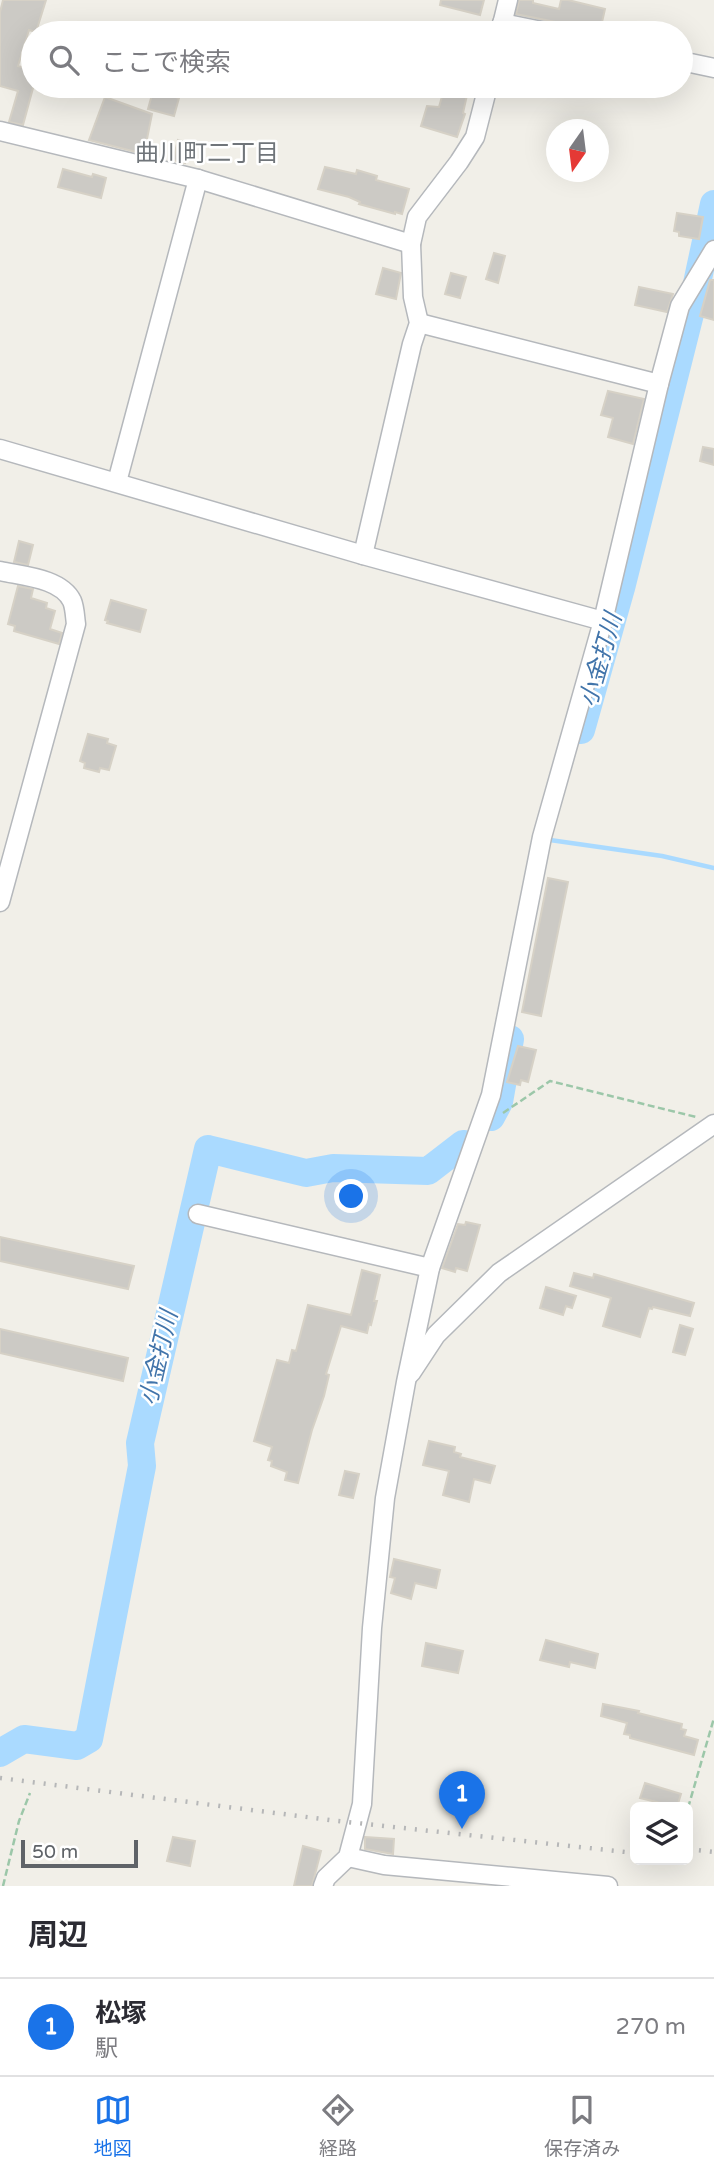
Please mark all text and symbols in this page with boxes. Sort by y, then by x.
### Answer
search box [21,21,693,98]
icon: search [45,41,83,79]
text: ここで検索 [101,47,231,78]
north arrow [546,119,609,182]
district label: 曲川町二丁目 [135,139,279,168]
water label: 小金打川 [574,607,629,710]
your location [334,1179,368,1213]
water label: 小金打川 [134,1305,185,1408]
pin: 1 [439,1771,485,1829]
map controls [630,1802,693,1865]
button: layers [630,1802,693,1865]
scale bar [21,1837,138,1869]
text: 50 m [32,1841,78,1863]
text: 周辺 [28,1917,88,1954]
text: 松塚 [95,1998,147,2029]
text: 1 [44,2013,58,2041]
text: 270 m [616,2013,686,2041]
text: 駅 [95,2035,118,2063]
tab: 地図 [94,2091,132,2160]
tab: 経路 [319,2091,357,2160]
tab: 保存済み [544,2091,620,2160]

